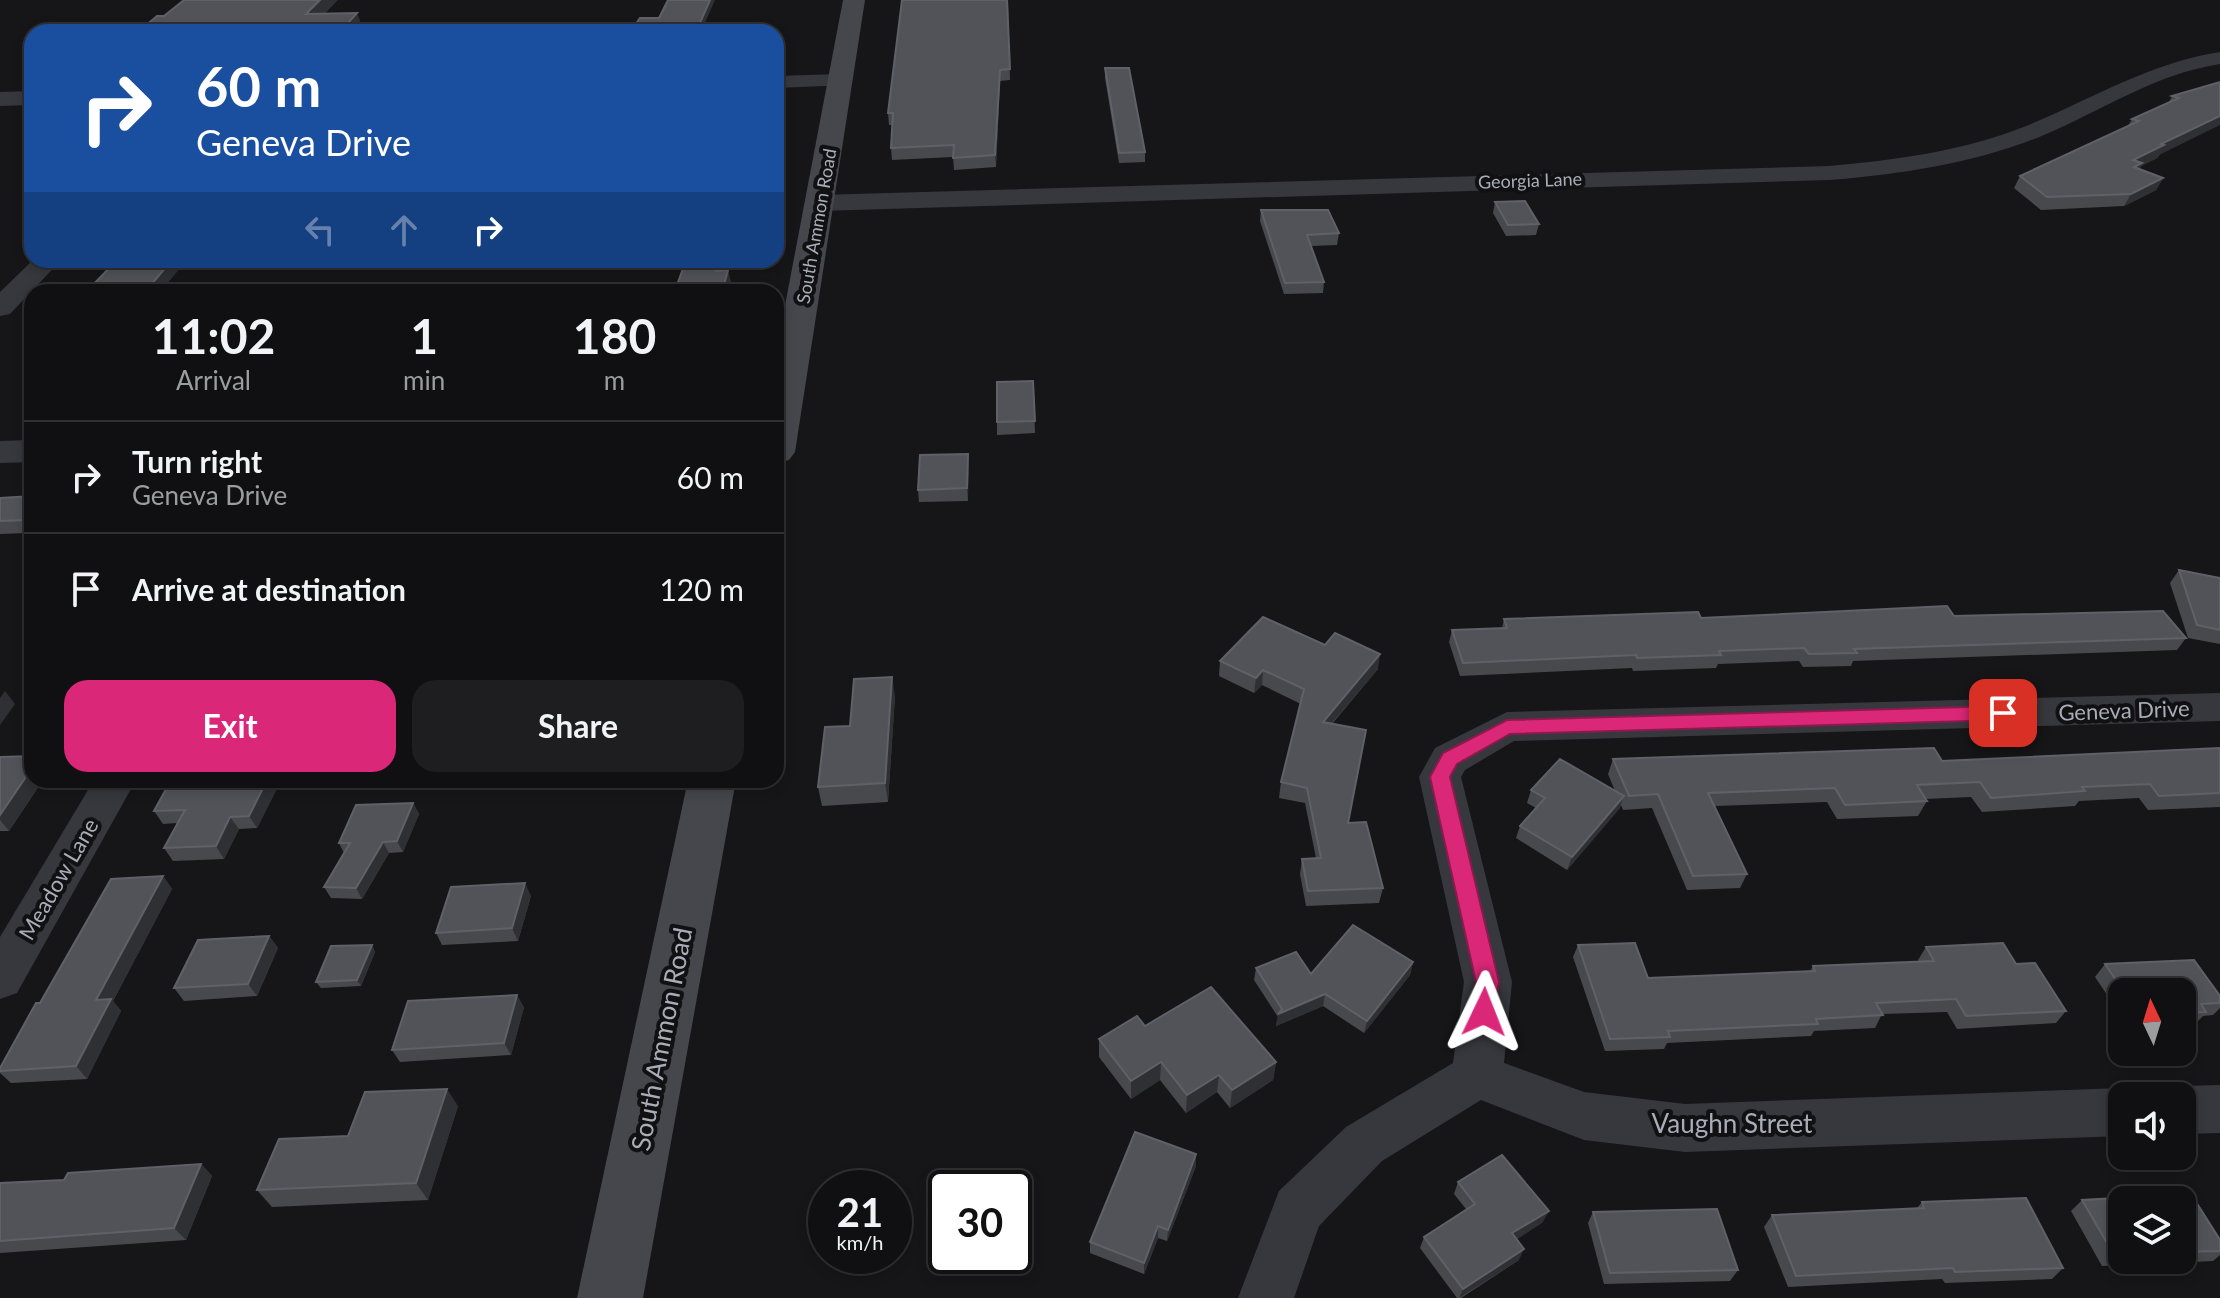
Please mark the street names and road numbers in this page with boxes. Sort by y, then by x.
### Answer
street label: South Ammon Road [792,147,840,305]
street label: Georgia Lane [1478,167,1582,193]
street label: Geneva Drive [2058,694,2190,726]
street label: Meadow Lane [12,813,104,945]
street label: South Ammon Road [624,925,698,1153]
street label: Vaughn Street [1652,1107,1813,1139]

